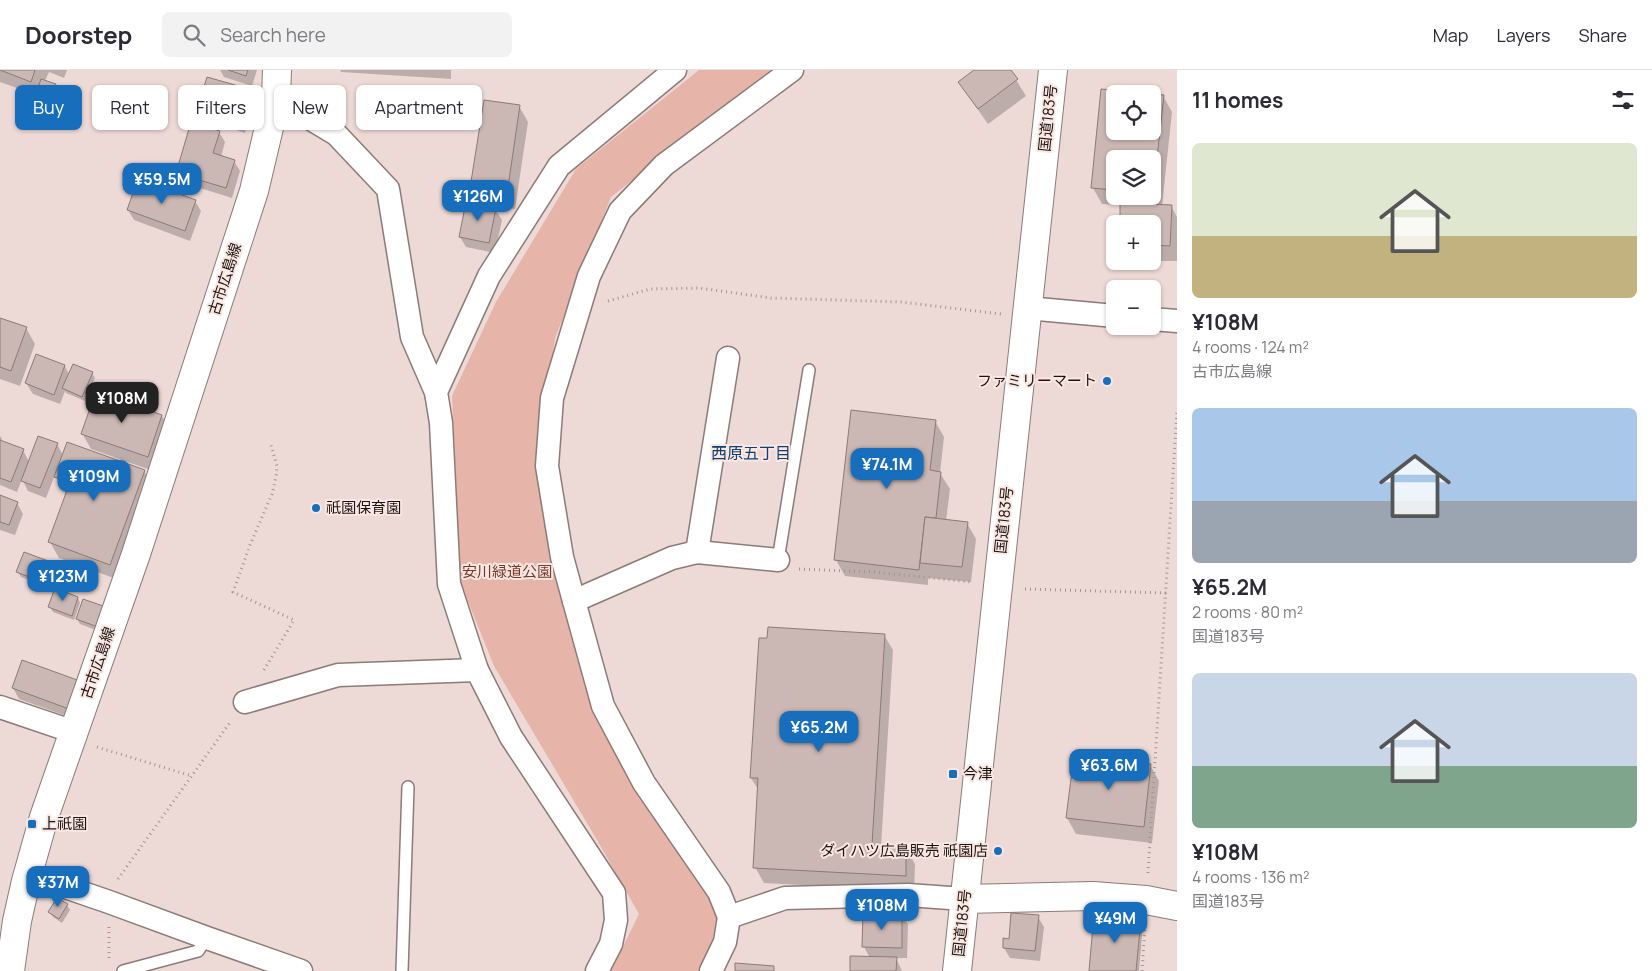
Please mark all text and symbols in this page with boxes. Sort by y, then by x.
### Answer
search box [162,12,512,57]
text: Doorstep [25,18,132,51]
icon: search [180,21,208,49]
text: Search here [220,22,326,48]
text: Map [1433,23,1468,47]
text: Layers [1496,23,1550,47]
text: Share [1578,23,1627,47]
street label: 国道183号 [1034,83,1061,153]
chip: Buy [15,85,82,130]
chip: Rent [92,85,168,130]
chip: Filters [178,85,264,130]
chip: New [274,85,346,130]
chip: Apartment [356,85,482,130]
map controls [1106,85,1161,335]
button: locate [1106,85,1161,140]
text: 11 homes [1192,86,1283,114]
icon: filters [1609,86,1637,114]
button: layers [1106,150,1161,205]
pin: ¥59.5M [121,162,203,205]
text: ¥59.5M [134,168,190,190]
icon: home [1370,176,1460,266]
pin: ¥126M [443,180,513,222]
text: ¥126M [453,185,503,207]
button: + [1106,215,1161,270]
street label: 古市広島線 [203,240,246,318]
button: − [1106,280,1161,335]
text: ¥108M [1192,308,1259,336]
text: 4 rooms · 124 m² [1192,336,1309,358]
text: 古市広島線 [1192,360,1272,382]
place label: ファミリーマート [977,370,1097,391]
marker: ファミリーマート [1101,375,1113,387]
pin: ¥108M [87,382,157,424]
text: ¥108M [97,387,147,409]
icon: home [1370,441,1460,531]
district label: 西原五丁目 [711,442,791,464]
pin: ¥74.1M [846,448,928,490]
text: ¥74.1M [862,453,912,475]
pin: ¥109M [59,460,129,502]
text: ¥109M [69,465,119,487]
street label: 国道183号 [990,485,1017,555]
place label: 祇園保育園 [326,497,401,518]
marker: 祇園保育園 [310,502,322,514]
pin: ¥123M [28,560,98,602]
park label: 安川緑道公園 [462,561,552,582]
text: ¥123M [38,565,88,587]
text: ¥65.2M [1192,573,1267,601]
text: 2 rooms · 80 m² [1192,601,1303,623]
street label: 古市広島線 [75,624,120,702]
text: 国道183号 [1192,625,1264,647]
icon: home [1370,706,1460,796]
pin: ¥65.2M [778,710,860,753]
text: ¥65.2M [790,716,848,738]
pin: ¥63.6M [1068,748,1150,791]
text: ¥63.6M [1080,754,1138,776]
place label: 今津 [963,763,993,784]
marker: 今津 [947,768,959,780]
place label: 上祇園 [42,813,87,834]
marker: 上祇園 [26,818,38,830]
text: ¥108M [1192,838,1259,866]
place label: ダイハツ広島販売 祇園店 [820,840,988,861]
marker: ダイハツ広島販売 祇園店 [992,845,1004,857]
pin: ¥37M [28,866,88,908]
text: 4 rooms · 136 m² [1192,866,1309,888]
text: ¥37M [37,871,79,893]
pin: ¥108M [847,888,917,931]
street label: 国道183号 [948,888,975,958]
text: 国道183号 [1192,890,1264,912]
text: ¥108M [857,894,907,916]
pin: ¥49M [1085,902,1145,944]
text: ¥49M [1094,907,1136,929]

